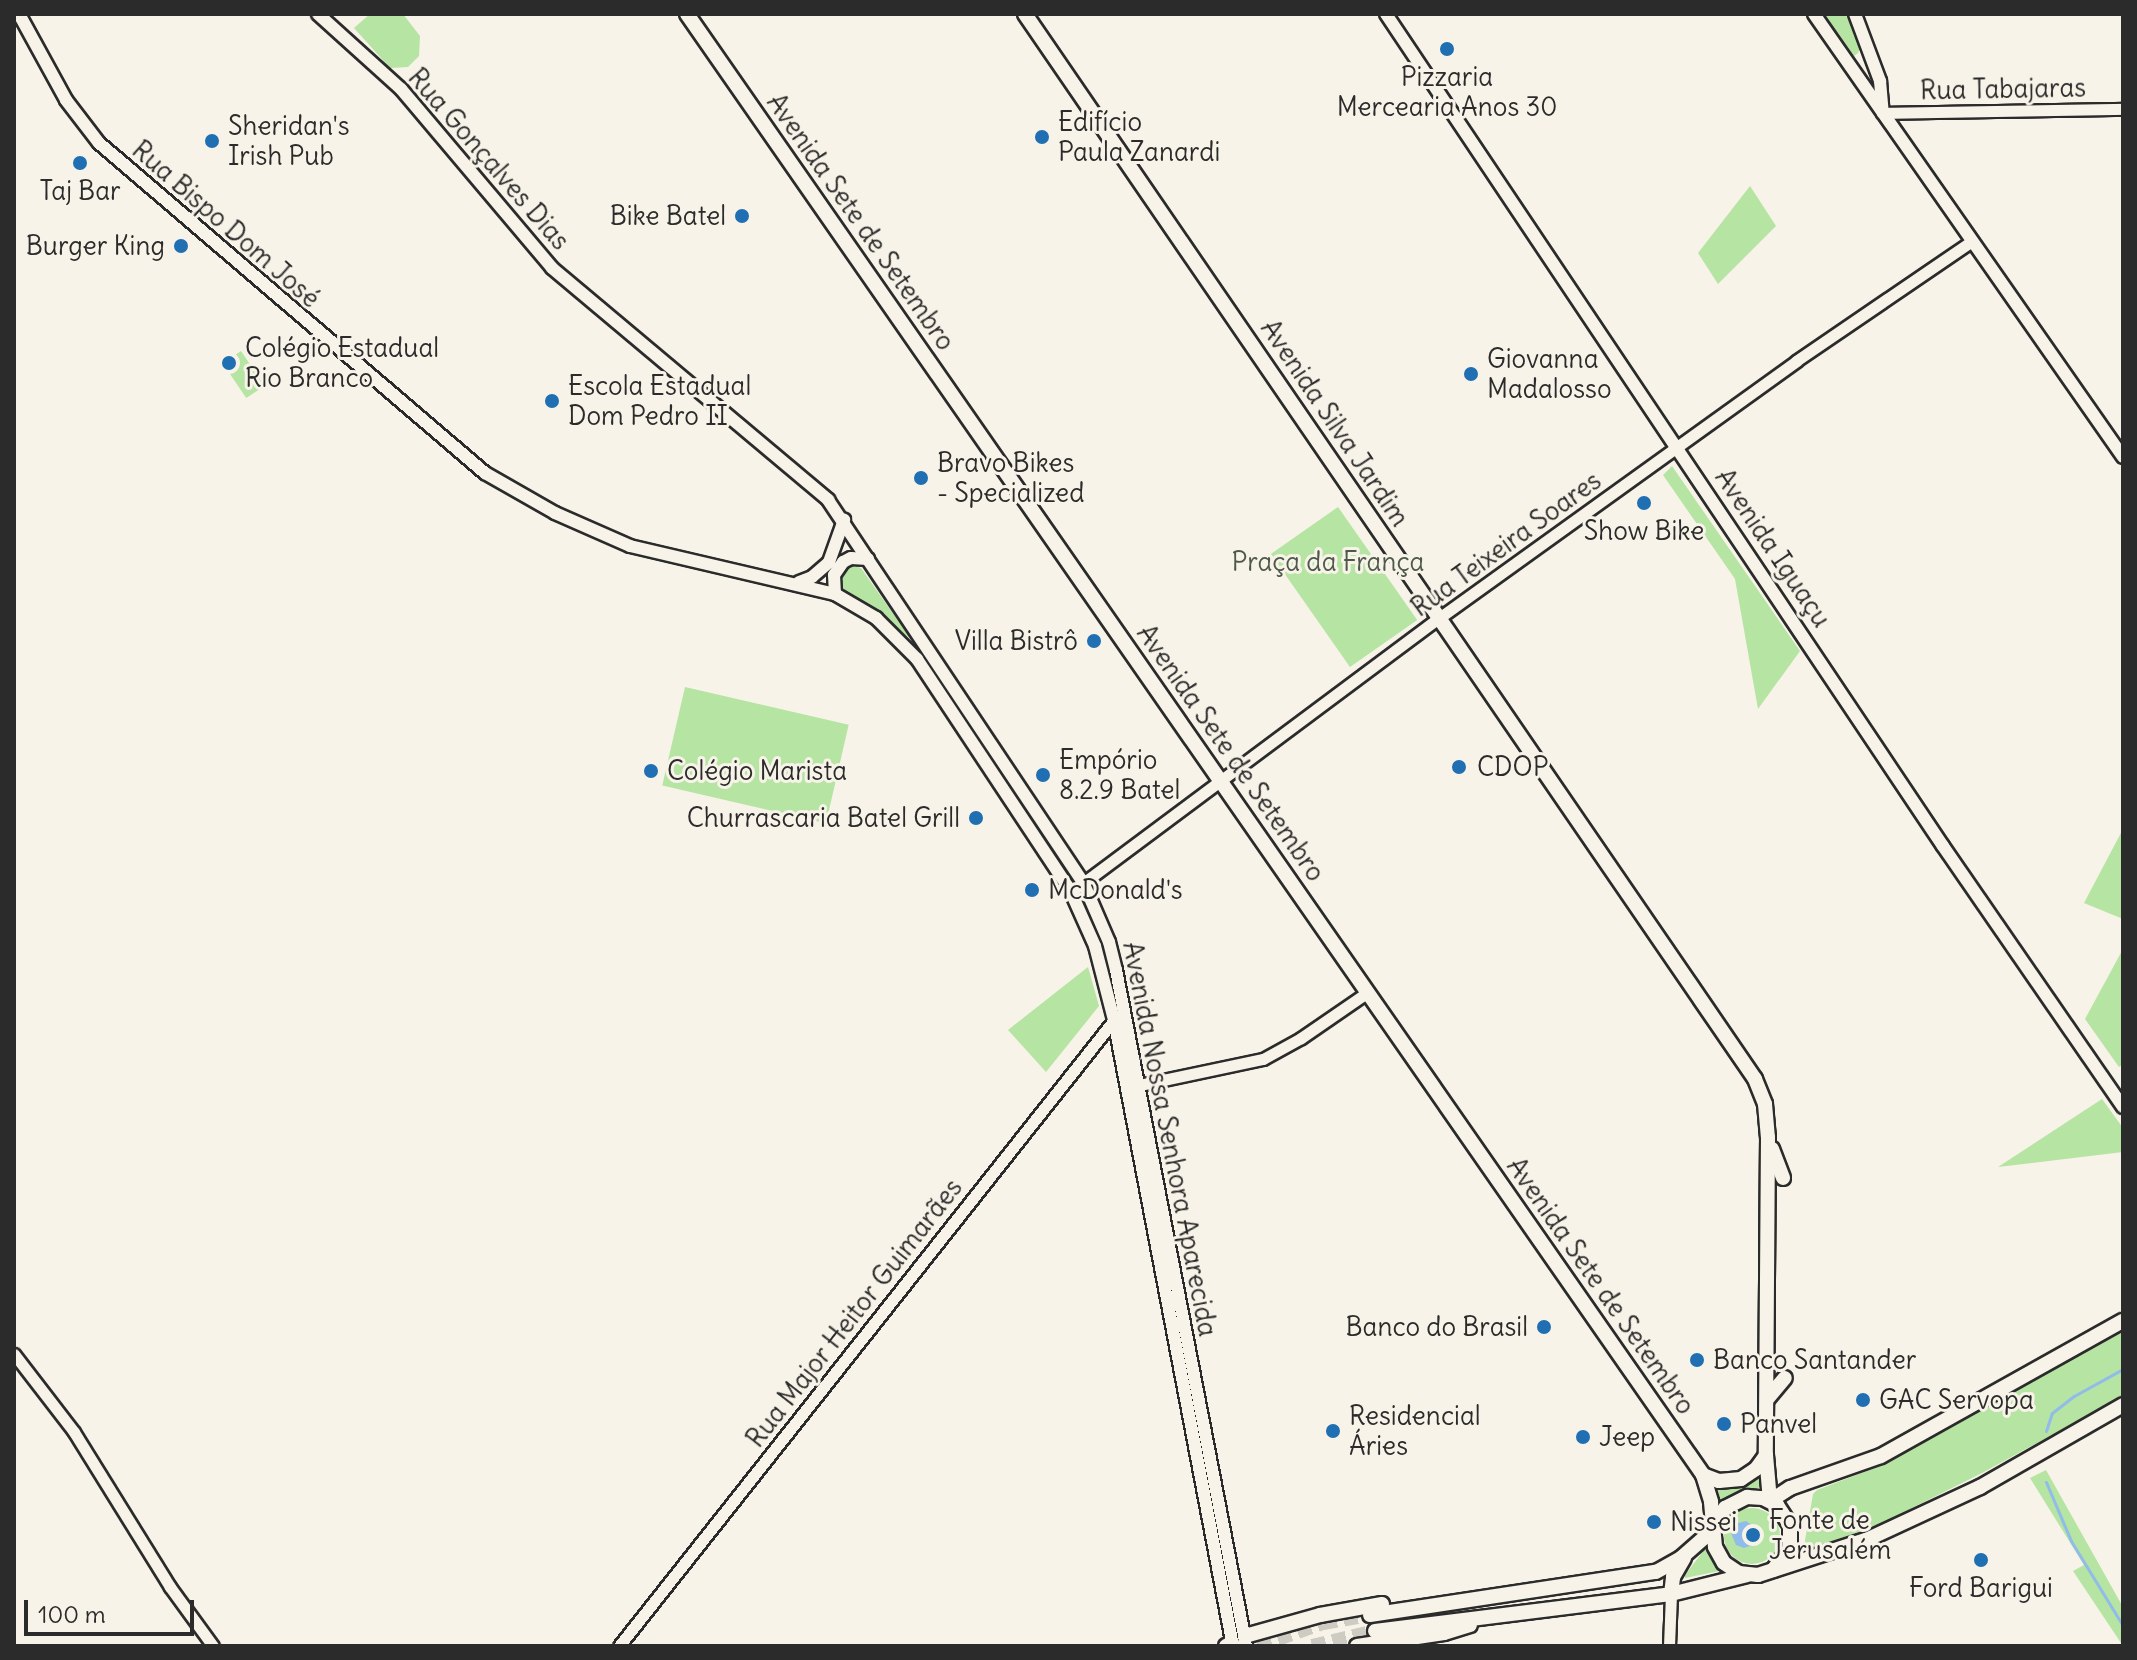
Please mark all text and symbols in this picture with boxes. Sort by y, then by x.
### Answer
marker: Pizzaria Mercearia Anos 30 [1438,40,1456,58]
place label: Pizzaria Mercearia Anos 30 [1337,61,1557,122]
street label: Rua Gonçalves Dias [402,62,576,256]
street label: Rua Tabajaras [1920,72,2086,106]
street label: Avenida Sete de Setembro [760,88,962,356]
place label: Edifício Paula Zanardi [1058,106,1220,168]
place label: Sheridan's Irish Pub [228,110,349,172]
marker: Edifício Paula Zanardi [1033,128,1051,146]
marker: Sheridan's Irish Pub [203,132,221,150]
street label: Rua Bispo Dom José [126,134,326,314]
marker: Taj Bar [71,154,89,172]
place label: Taj Bar [39,175,121,207]
place label: Bike Batel [610,200,726,232]
marker: Bike Batel [733,207,751,225]
place label: Burger King [26,230,165,262]
marker: Burger King [172,237,190,255]
street label: Avenida Silva Jardim [1254,314,1416,532]
place label: Colégio Estadual Rio Branco [245,332,439,394]
place label: Giovanna Madalosso [1487,343,1611,404]
marker: Colégio Estadual Rio Branco [220,354,238,372]
marker: Giovanna Madalosso [1462,365,1480,383]
place label: Escola Estadual Dom Pedro II [568,370,751,432]
marker: Escola Estadual Dom Pedro II [543,392,561,410]
place label: Bravo Bikes - Specialized [937,447,1084,508]
street label: Avenida Iguaçu [1709,463,1837,633]
street label: Rua Teixeira Soares [1405,465,1607,623]
marker: Bravo Bikes - Specialized [912,469,930,487]
marker: Show Bike [1635,494,1653,512]
place label: Show Bike [1584,515,1704,547]
park label: Praça da França [1232,546,1424,578]
street label: Avenida Sete de Setembro [1130,619,1332,887]
place label: Villa Bistrô [955,625,1078,657]
marker: Villa Bistrô [1085,632,1103,650]
place label: Empório 8.2.9 Batel [1059,744,1180,806]
place label: CDOP [1477,751,1548,783]
place label: Colégio Marista [667,755,847,787]
marker: CDOP [1448,756,1470,778]
marker: Colégio Marista [642,762,660,780]
marker: Empório 8.2.9 Batel [1034,766,1052,784]
place label: Churrascaria Batel Grill [687,802,960,834]
marker: Churrascaria Batel Grill [967,809,985,827]
place label: McDonald's [1048,874,1183,906]
marker: McDonald's [1023,881,1041,899]
street label: Avenida Nossa Senhora Aparecida [1116,939,1224,1339]
street label: Avenida Sete de Setembro [1500,1152,1702,1420]
street label: Rua Major Heitor Guimarães [739,1172,969,1454]
place label: Banco do Brasil [1346,1311,1528,1343]
marker: Banco do Brasil [1535,1318,1553,1336]
place label: Banco Santander [1713,1344,1916,1376]
marker: Banco Santander [1688,1351,1706,1369]
place label: GAC Servopa [1879,1384,2034,1416]
marker: GAC Servopa [1854,1391,1872,1409]
place label: Residencial Áries [1349,1400,1481,1462]
place label: Panvel [1740,1408,1817,1440]
marker: Panvel [1715,1415,1733,1433]
place label: Jeep [1599,1421,1655,1453]
marker: Residencial Áries [1324,1422,1342,1440]
marker: Jeep [1574,1428,1592,1446]
place label: Fonte de Jerusalém [1769,1504,1891,1566]
place label: Nissei [1670,1506,1737,1538]
marker: Nissei [1645,1513,1663,1531]
marker: Fonte de Jerusalém [1744,1526,1762,1544]
marker: Ford Barigui [1972,1551,1990,1569]
place label: Ford Barigui [1909,1572,2053,1604]
scale bar [28,1584,198,1634]
text: 100 m [38,1599,106,1629]

